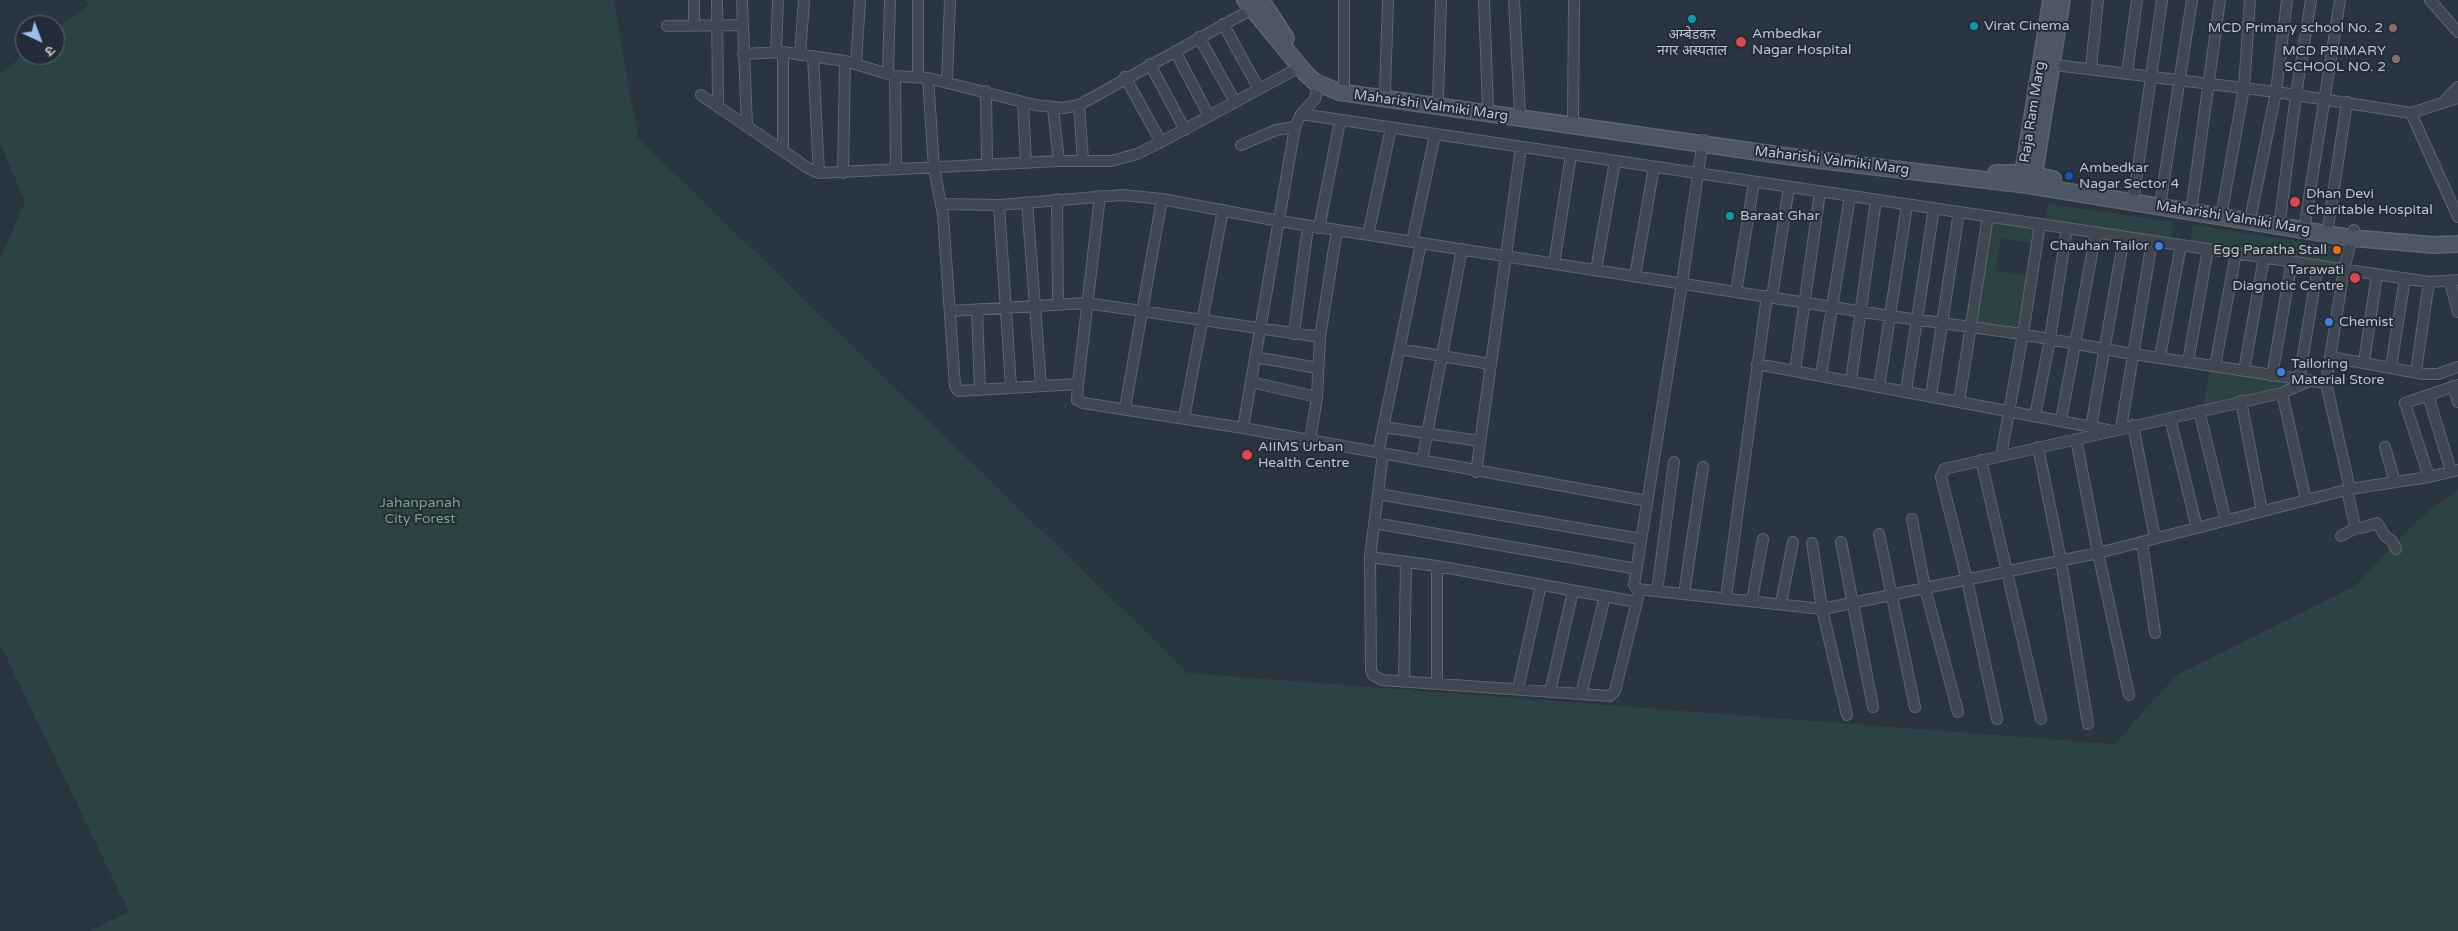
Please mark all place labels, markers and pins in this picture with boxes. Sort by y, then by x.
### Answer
marker: अम्बेडकर नगर अस्पताल [1686,13,1698,25]
place label: Virat Cinema [1984,18,2069,34]
marker: Virat Cinema [1968,20,1980,32]
place label: MCD Primary school No. 2 [2208,20,2383,36]
marker: MCD Primary school No. 2 [2387,22,2399,34]
place label: Ambedkar Nagar Hospital [1752,26,1851,58]
place label: अम्बेडकर नगर अस्पताल [1657,27,1727,59]
marker: Ambedkar Nagar Hospital [1734,35,1748,49]
place label: MCD PRIMARY SCHOOL NO. 2 [2282,43,2386,75]
marker: MCD PRIMARY SCHOOL NO. 2 [2390,53,2402,65]
place label: Ambedkar Nagar Sector 4 [2079,160,2179,192]
marker: Ambedkar Nagar Sector 4 [2063,170,2075,182]
place label: Dhan Devi Charitable Hospital [2306,186,2433,218]
marker: Dhan Devi Charitable Hospital [2288,195,2302,209]
place label: Baraat Ghar [1740,208,1820,224]
marker: Baraat Ghar [1724,210,1736,222]
place label: Chauhan Tailor [2050,238,2149,254]
marker: Chauhan Tailor [2153,240,2165,252]
place label: Egg Paratha Stall [2213,242,2327,258]
marker: Egg Paratha Stall [2331,244,2343,256]
place label: Tarawati Diagnotic Centre [2232,262,2344,294]
marker: Tarawati Diagnotic Centre [2348,271,2362,285]
place label: Chemist [2339,314,2394,330]
marker: Chemist [2323,316,2335,328]
place label: Tailoring Material Store [2291,356,2384,388]
marker: Tailoring Material Store [2275,366,2287,378]
place label: AIIMS Urban Health Centre [1258,439,1349,472]
marker: AIIMS Urban Health Centre [1240,448,1254,462]

